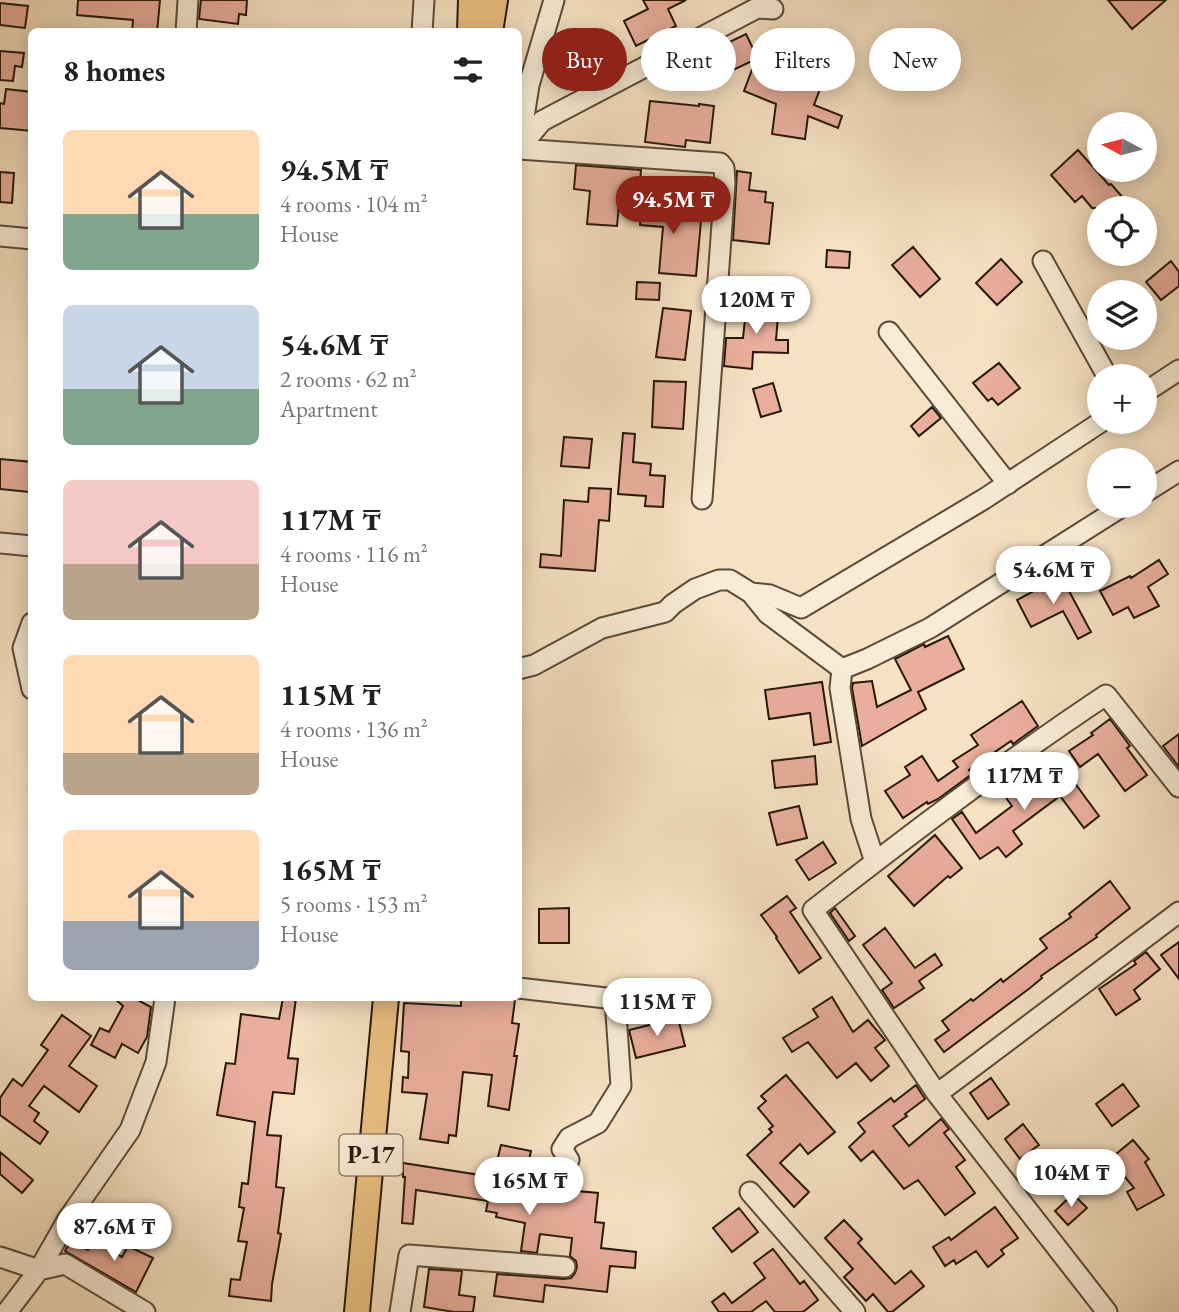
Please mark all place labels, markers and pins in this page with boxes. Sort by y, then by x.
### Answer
pin: 94.5M ₸ [608,176,738,236]
pin: 120M ₸ [699,276,813,336]
pin: 54.6M ₸ [988,546,1118,606]
pin: 117M ₸ [967,752,1081,812]
pin: 115M ₸ [600,978,714,1038]
pin: 104M ₸ [1014,1150,1128,1209]
pin: 165M ₸ [472,1158,586,1217]
pin: 87.6M ₸ [49,1204,179,1263]

